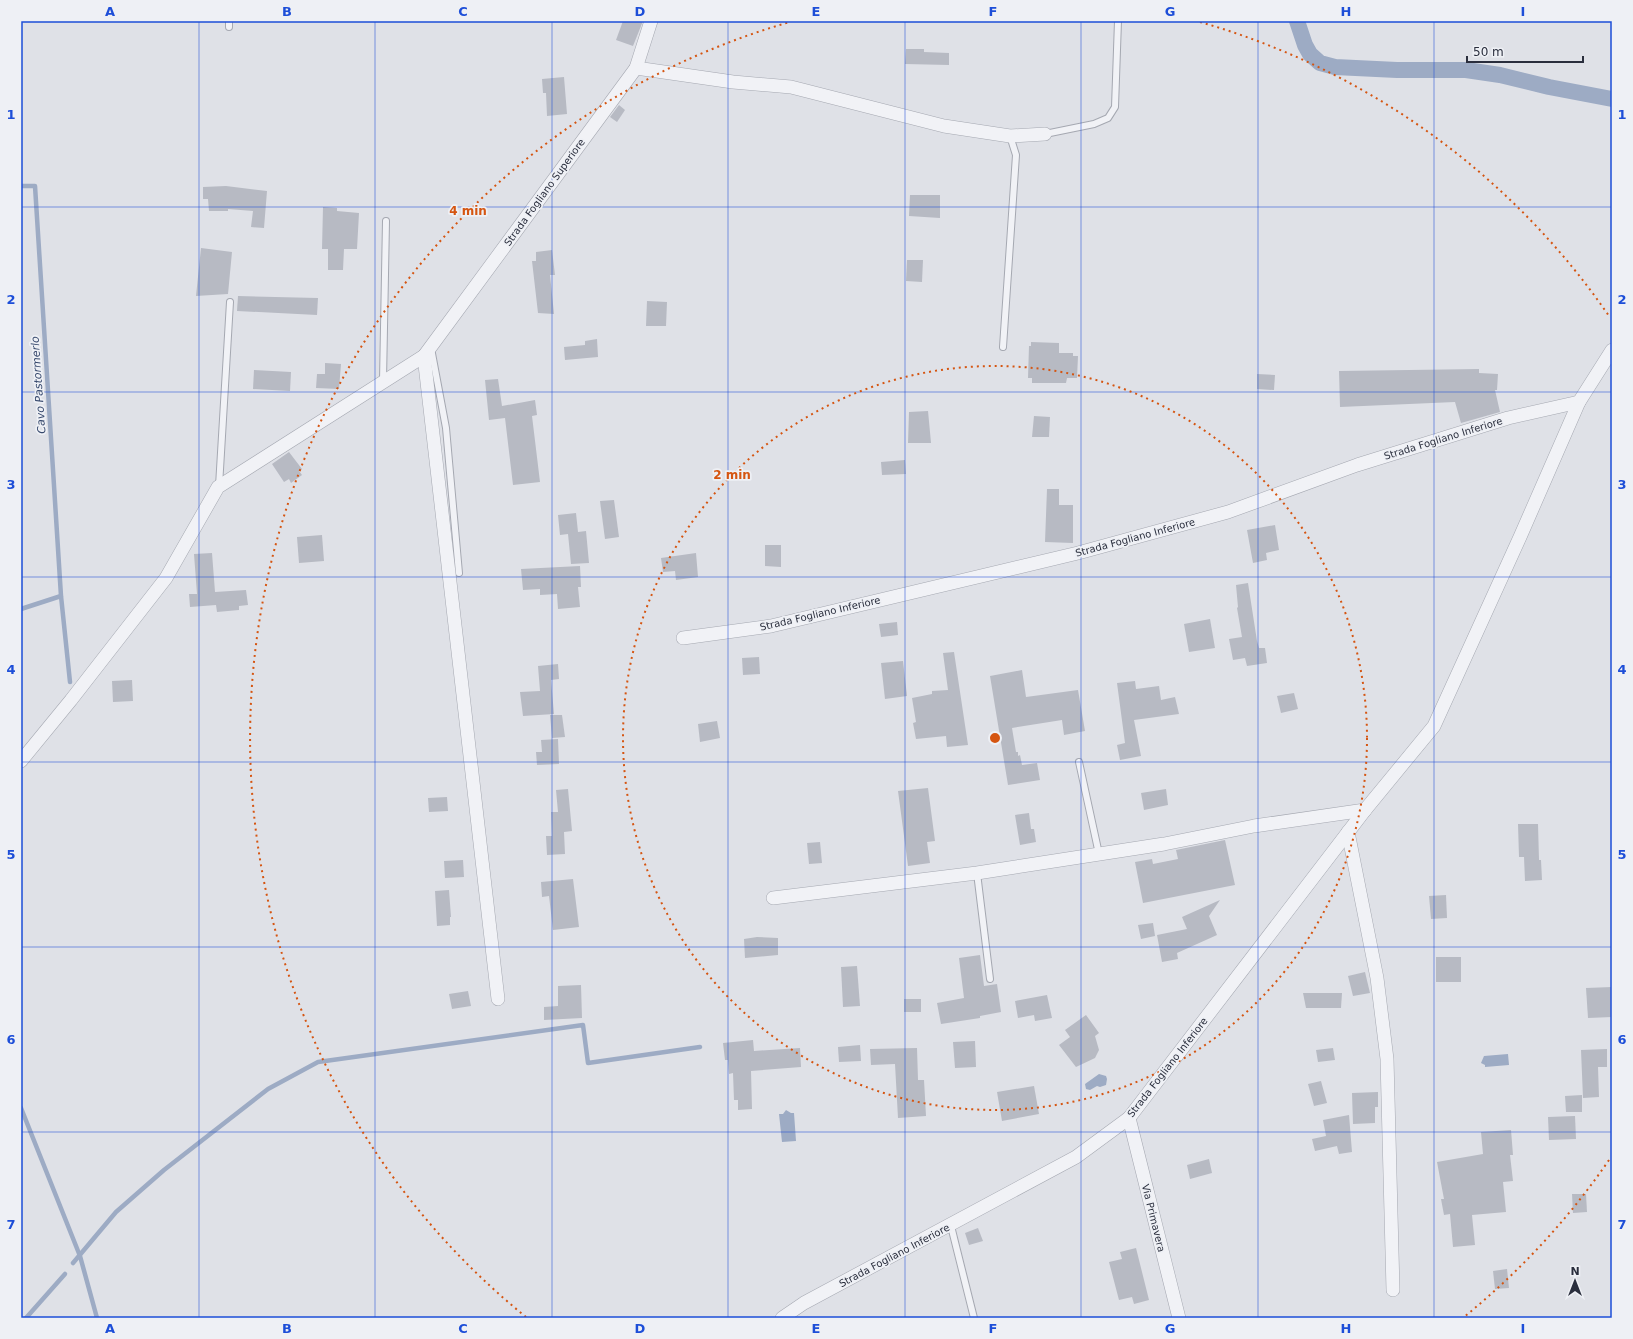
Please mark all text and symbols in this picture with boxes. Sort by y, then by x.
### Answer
text: A [105,4,115,19]
text: B [282,4,292,19]
text: C [458,4,468,19]
text: D [635,4,646,19]
text: E [812,4,820,19]
text: F [989,4,997,19]
text: G [1165,4,1175,19]
text: H [1341,4,1351,19]
text: I [1521,4,1525,19]
scale bar [1467,38,1583,64]
text: 50 m [1473,45,1504,59]
text: 1 [6,107,16,122]
text: 1 [1617,107,1627,122]
street label: Strada Fogliano Superiore [502,137,587,248]
text: 4 min [449,204,487,218]
text: 2 [6,292,16,307]
text: 2 [1617,292,1627,307]
water label: Cavo Pastormerlo [29,336,48,434]
street label: Strada Fogliano Inferiore [1383,415,1504,462]
text: 2 min [713,468,751,482]
text: 3 [6,477,16,492]
text: 3 [1617,477,1627,492]
street label: Strada Fogliano Inferiore [1074,516,1196,559]
street label: Strada Fogliano Inferiore [759,594,881,633]
text: 4 [6,662,16,677]
text: 4 [1617,662,1627,677]
centre of rings [988,731,1002,745]
text: 5 [6,847,16,862]
text: 5 [1617,847,1627,862]
street label: Strada Fogliano Inferiore [1125,1015,1210,1119]
text: 6 [6,1032,16,1047]
text: 6 [1617,1032,1627,1047]
street label: Via Primavera [1140,1183,1167,1253]
text: 7 [6,1217,16,1232]
text: 7 [1617,1217,1627,1232]
street label: Strada Fogliano Inferiore [837,1222,951,1289]
north arrow [1555,1261,1595,1301]
text: N [1570,1265,1580,1278]
text: A [105,1321,115,1336]
text: B [282,1321,292,1336]
text: C [458,1321,468,1336]
text: D [635,1321,646,1336]
text: E [812,1321,820,1336]
text: F [989,1321,997,1336]
text: G [1165,1321,1175,1336]
text: H [1341,1321,1351,1336]
text: I [1521,1321,1525,1336]

